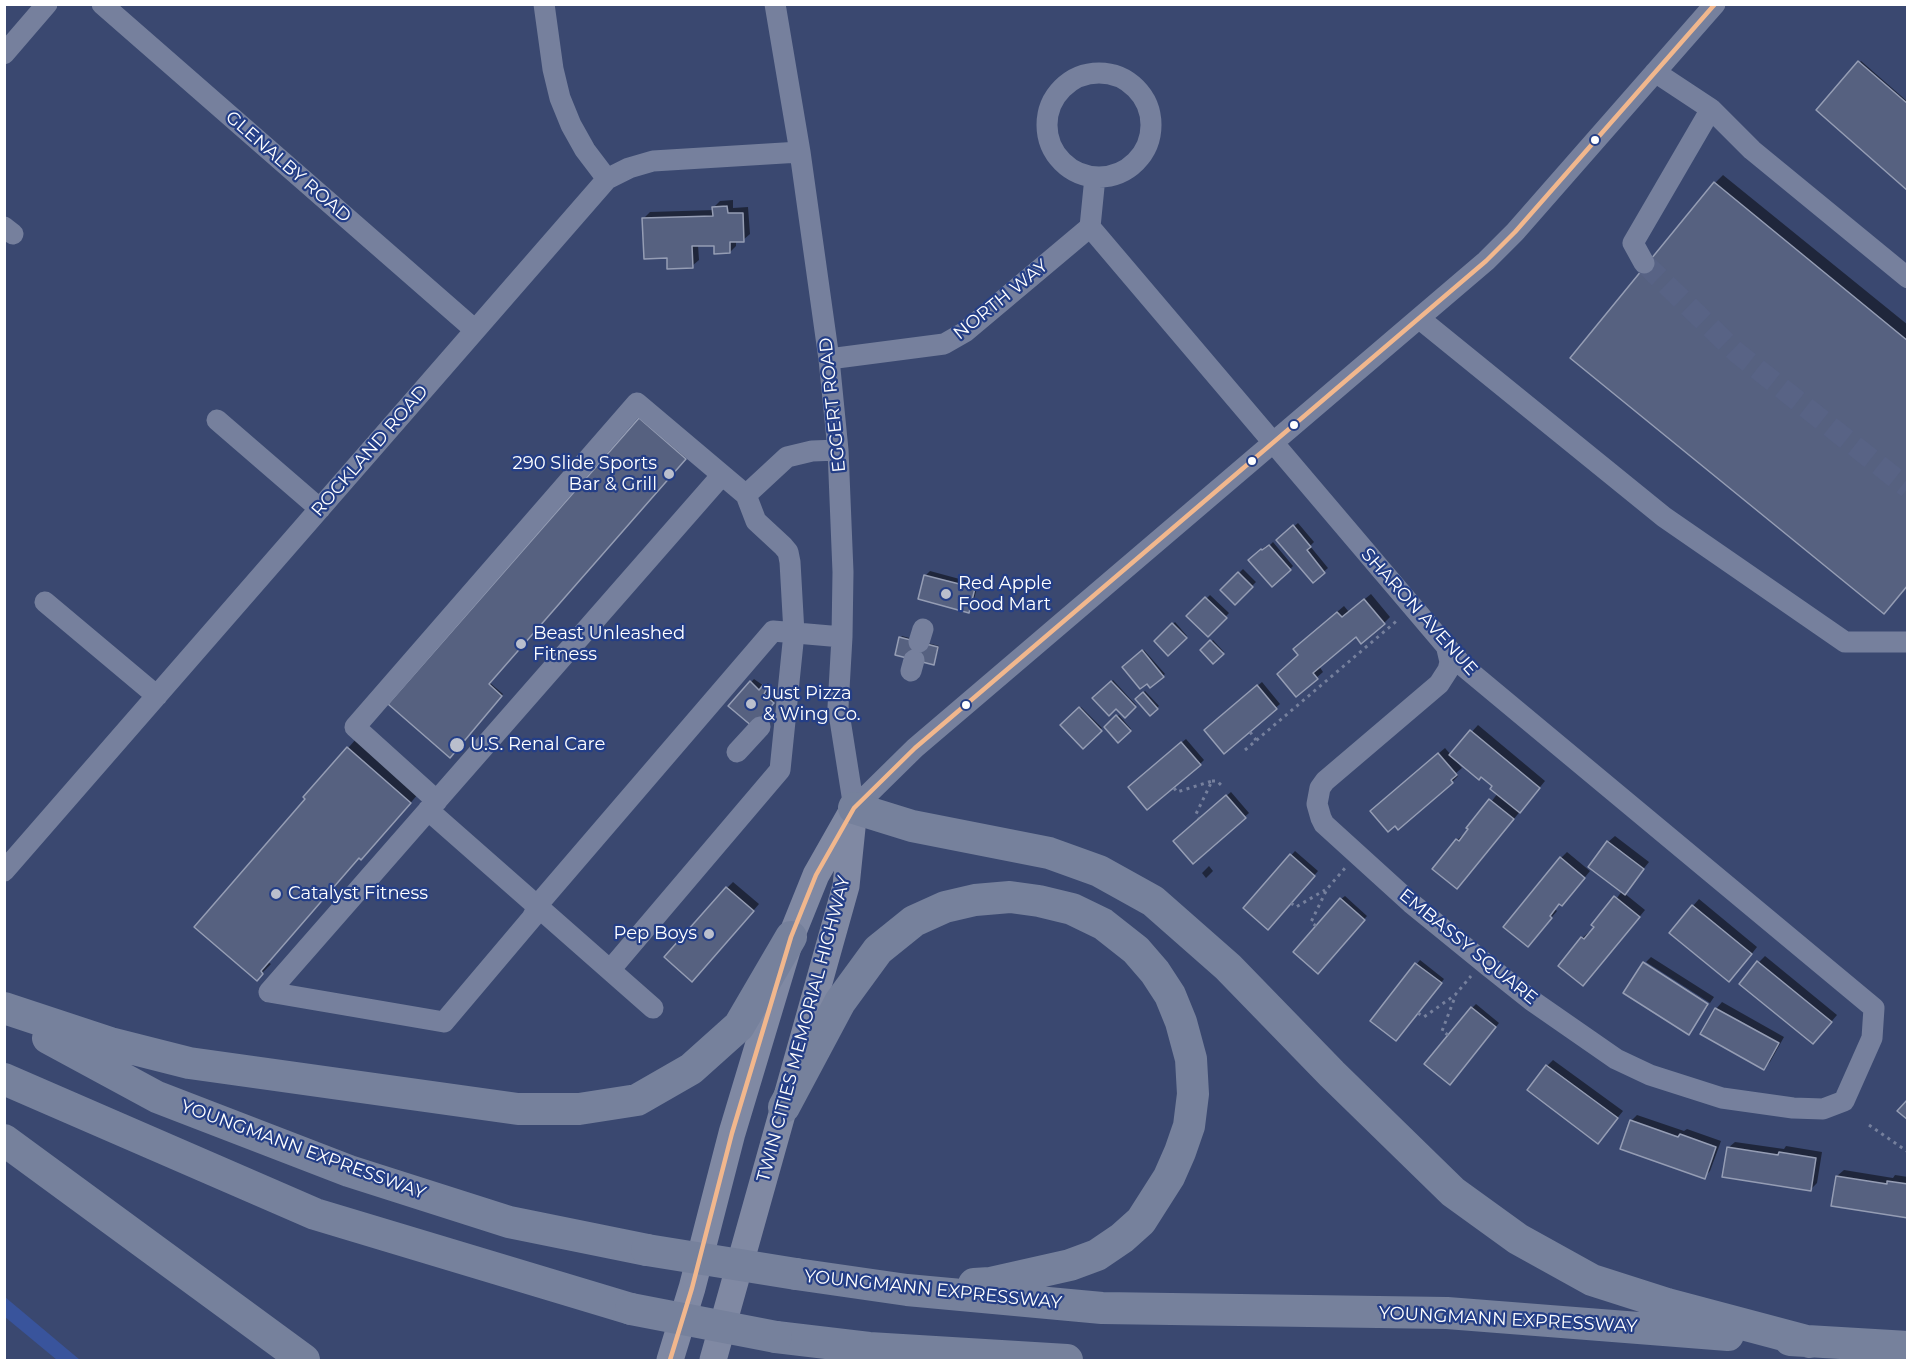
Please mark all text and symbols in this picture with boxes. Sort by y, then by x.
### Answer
street label: GLENALBY ROAD [221,107,355,227]
unlabelled marker [1589,134,1601,146]
street label: NORTH WAY [949,255,1053,345]
street label: EGGERT ROAD [815,337,851,473]
street label: ROCKLAND ROAD [307,381,433,521]
unlabelled marker [1288,419,1300,431]
place label: 290 Slide Sports Bar & Grill [512,453,657,496]
unlabelled marker [1246,455,1258,467]
marker: 290 Slide Sports Bar & Grill [662,467,676,481]
street label: SHARON AVENUE [1356,544,1482,680]
place label: Red Apple Food Mart [958,573,1052,616]
marker: Red Apple Food Mart [939,587,953,601]
place label: Beast Unleashed Fitness [533,623,685,666]
marker: Beast Unleashed Fitness [514,637,528,651]
place label: Just Pizza & Wing Co. [763,683,861,726]
marker: Just Pizza & Wing Co. [744,697,758,711]
unlabelled marker [960,699,972,711]
place label: U.S. Renal Care [470,734,605,756]
marker: U.S. Renal Care [448,736,466,754]
street label: TWIN CITIES MEMORIAL HIGHWAY [753,874,855,1184]
place label: Catalyst Fitness [288,883,428,905]
street label: EMBASSY SQUARE [1394,885,1542,1009]
marker: Catalyst Fitness [269,887,283,901]
place label: Pep Boys [613,923,697,945]
marker: Pep Boys [702,927,716,941]
street label: YOUNGMANN EXPRESSWAY [178,1096,428,1204]
street label: YOUNGMANN EXPRESSWAY [803,1266,1063,1314]
street label: YOUNGMANN EXPRESSWAY [1378,1302,1638,1338]

